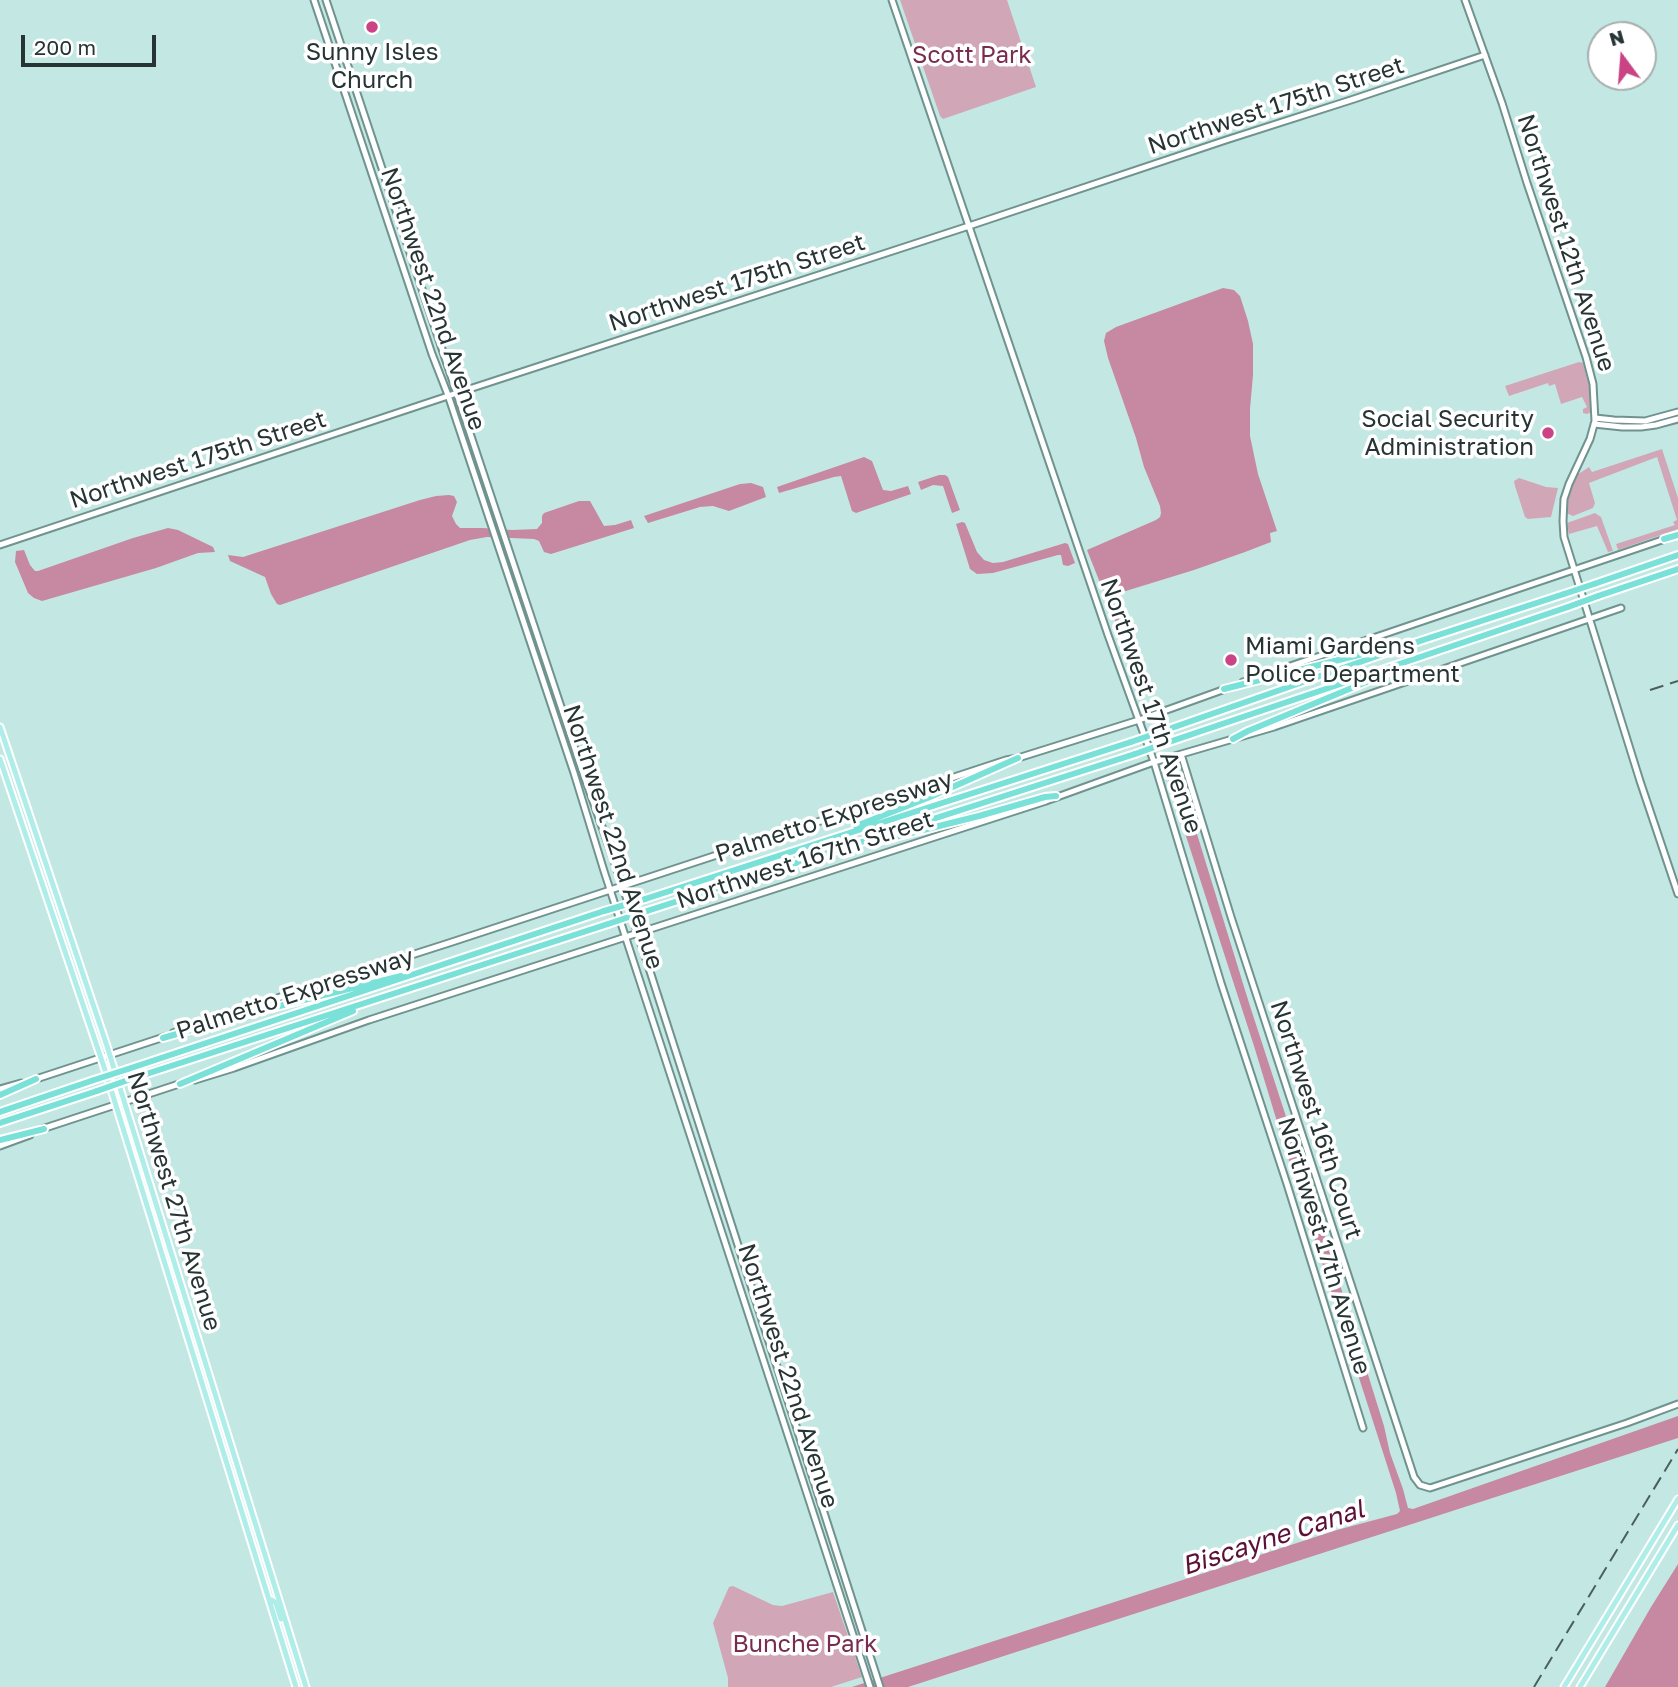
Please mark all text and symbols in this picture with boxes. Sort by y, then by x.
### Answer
marker: Sunny Isles Church [364,19,380,35]
scale bar [24,21,159,65]
north arrow [1587,21,1657,91]
text: N [1607,24,1627,50]
text: 200 m [34,34,96,60]
place label: Sunny Isles Church [306,38,438,94]
park label: Scott Park [912,41,1032,69]
street label: Northwest 175th Street [1144,51,1408,161]
street label: Northwest 12th Avenue [1511,111,1621,375]
street label: Northwest 22nd Avenue [374,164,492,434]
street label: Northwest 175th Street [605,228,869,338]
street label: Northwest 175th Street [66,405,330,515]
place label: Social Security Administration [1361,405,1534,461]
marker: Social Security Administration [1540,425,1556,441]
street label: Northwest 17th Avenue [1094,575,1208,837]
place label: Miami Gardens Police Department [1245,632,1460,688]
marker: Miami Gardens Police Department [1223,652,1239,668]
street label: Northwest 22nd Avenue [557,701,669,973]
street label: Palmetto Expressway [712,765,956,869]
street label: Northwest 167th Street [673,805,937,915]
street label: Palmetto Expressway [173,942,417,1046]
street label: Northwest 16th Court [1264,997,1368,1243]
street label: Northwest 27th Avenue [121,1068,227,1334]
street label: Northwest 17th Avenue [1271,1114,1377,1378]
street label: Northwest 22nd Avenue [732,1240,844,1512]
water label: Biscayne Canal [1178,1494,1368,1582]
park label: Bunche Park [732,1630,878,1658]

